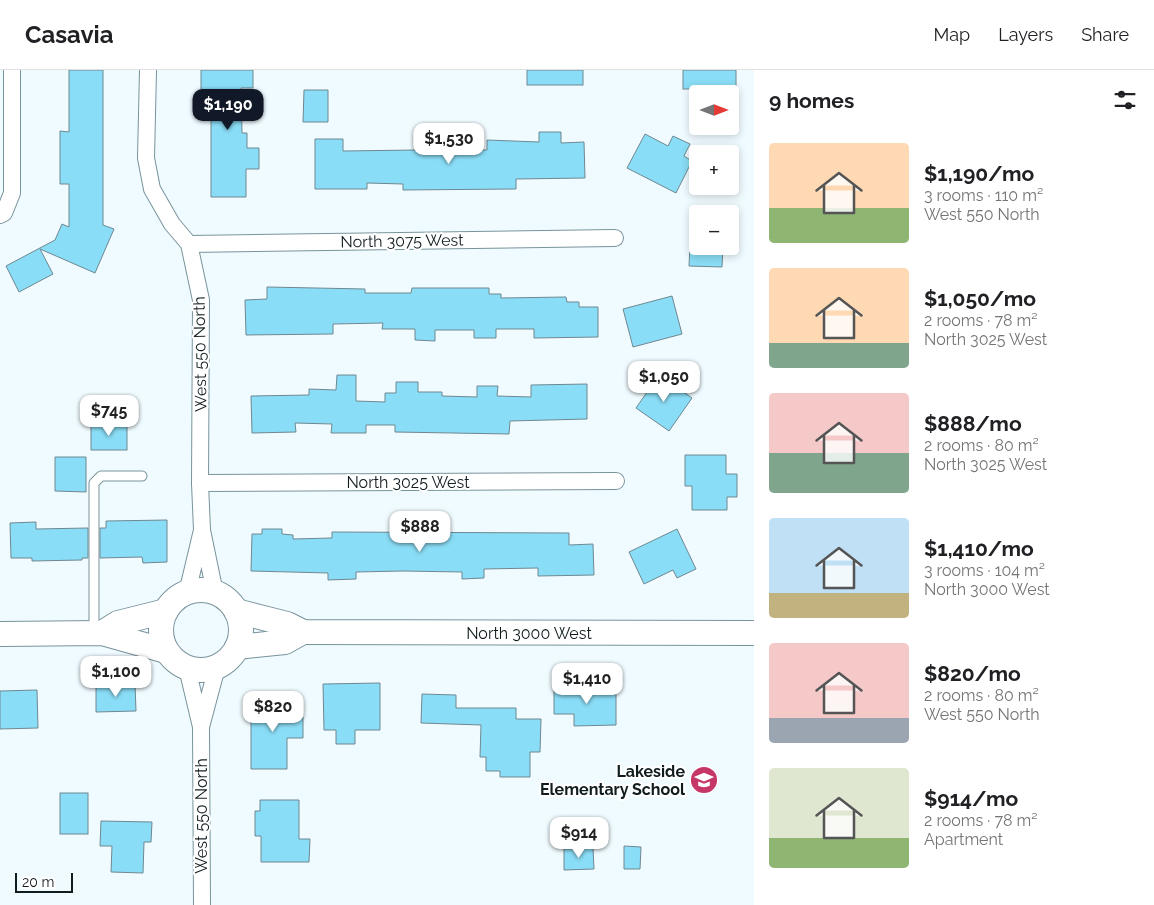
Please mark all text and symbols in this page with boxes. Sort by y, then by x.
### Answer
text: Casavia [25,20,114,49]
text: Map [934,24,970,45]
text: Layers [998,24,1053,45]
text: Share [1081,24,1129,45]
north arrow [689,85,739,135]
map controls [689,85,739,255]
icon: filters [1111,86,1139,114]
pin: $1,190 [187,88,269,131]
text: 9 homes [769,88,854,113]
text: $1,190 [204,95,252,114]
pin: $1,530 [408,122,490,165]
text: $1,530 [424,129,474,148]
button: + [689,145,739,195]
text: $1,190/mo [924,161,1034,186]
icon: home [809,163,869,223]
text: 3 rooms · 110 m² [924,186,1043,205]
button: − [689,205,739,255]
text: West 550 North [924,205,1040,224]
street label: North 3075 West [340,230,464,252]
text: $1,050/mo [924,286,1036,311]
icon: home [809,288,869,348]
street label: West 550 North [189,296,211,412]
text: 2 rooms · 78 m² [924,311,1037,330]
text: North 3025 West [924,330,1047,349]
pin: $1,050 [623,360,705,403]
text: $1,050 [639,367,689,386]
pin: $745 [79,394,139,437]
text: $745 [91,401,127,420]
text: $888/mo [924,411,1022,436]
icon: home [809,413,869,473]
text: 2 rooms · 80 m² [924,436,1039,455]
text: North 3025 West [924,455,1047,474]
street label: North 3025 West [346,473,470,492]
pin: $888 [390,510,450,553]
text: $888 [400,517,440,536]
text: $1,410/mo [924,536,1034,561]
icon: home [809,538,869,598]
text: 3 rooms · 104 m² [924,561,1045,580]
text: North 3000 West [924,580,1050,599]
street label: North 3000 West [466,624,592,643]
pin: $1,100 [75,656,157,698]
text: $820/mo [924,661,1021,686]
text: $1,100 [91,662,141,681]
pin: $1,410 [546,662,628,705]
icon: home [809,663,869,723]
text: $1,410 [563,669,611,688]
text: 2 rooms · 80 m² [924,686,1039,705]
pin: $820 [243,690,303,733]
text: $820 [254,697,292,716]
text: West 550 North [924,705,1040,724]
street label: West 550 North [192,758,211,874]
place label: Lakeside Elementary School [540,762,686,799]
school or university icon: Lakeside Elementary School [689,765,719,795]
text: $914/mo [924,786,1018,811]
icon: home [809,788,869,848]
text: 2 rooms · 78 m² [924,811,1037,830]
pin: $914 [549,816,609,859]
text: $914 [561,823,597,842]
text: Apartment [924,830,1003,849]
scale bar [15,870,72,893]
text: 20 m [22,874,54,890]

